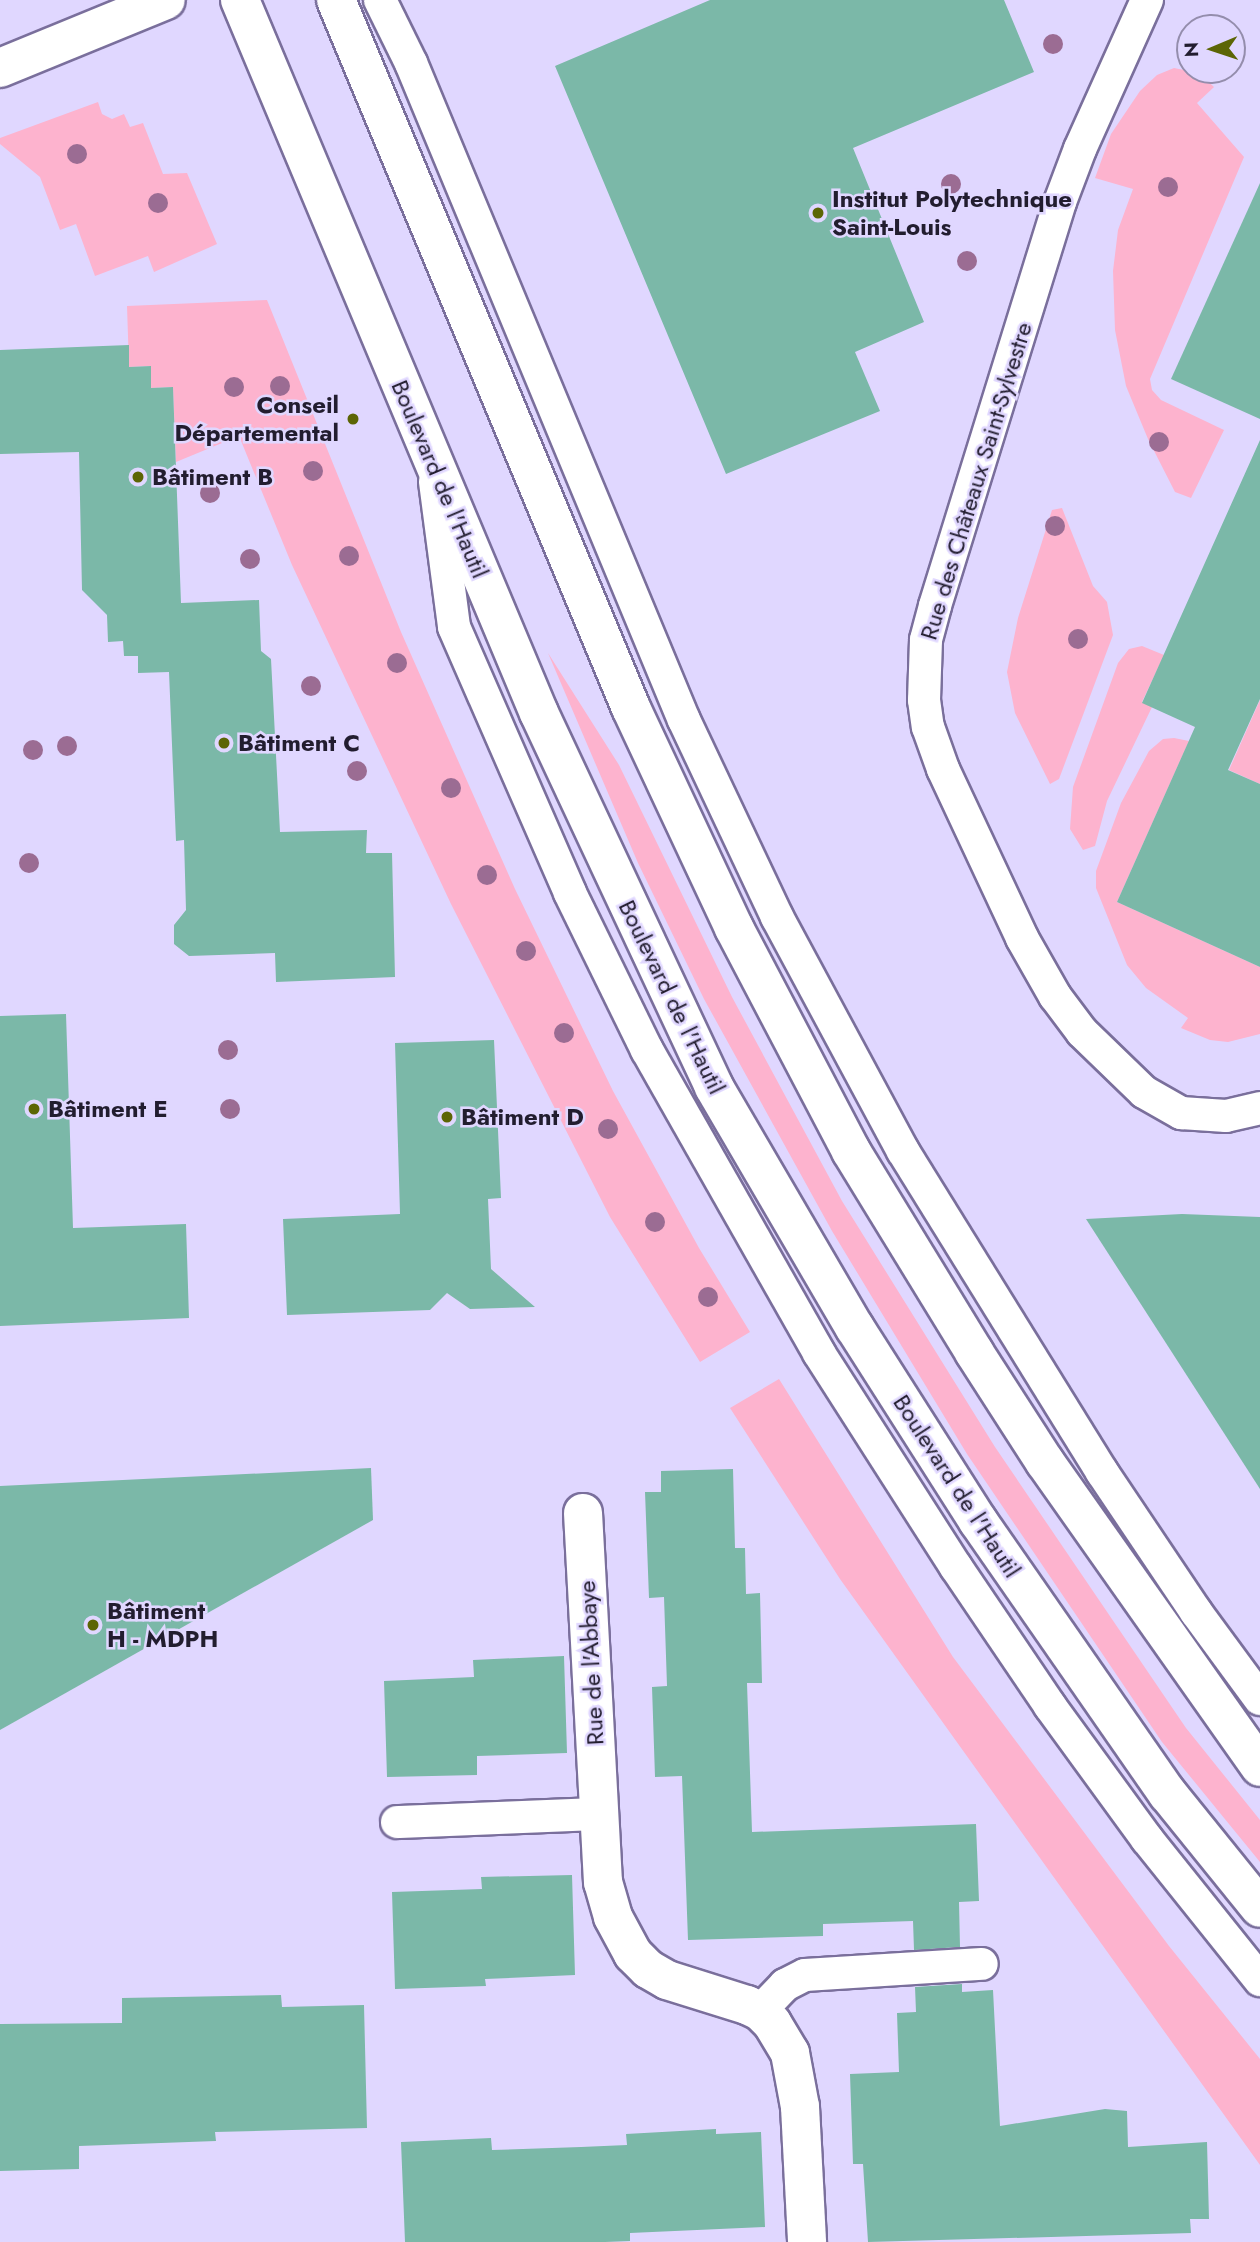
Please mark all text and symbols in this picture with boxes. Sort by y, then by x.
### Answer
north arrow [1176,14,1246,84]
text: N [1178,42,1205,58]
place label: Institut Polytechnique Saint-Louis [832,185,1072,241]
marker: Institut Polytechnique Saint-Louis [810,205,826,221]
street label: Rue des Châteaux Saint-Sylvestre [914,319,1038,643]
street label: Boulevard de l'Hautil [385,376,495,582]
place label: Conseil Départemental [174,391,339,447]
marker: Conseil Départemental [345,411,361,427]
place label: Bâtiment B [152,463,273,491]
marker: Bâtiment B [130,469,146,485]
place label: Bâtiment C [238,729,360,757]
marker: Bâtiment C [216,735,232,751]
street label: Boulevard de l'Hautil [613,895,731,1099]
place label: Bâtiment E [48,1095,168,1123]
marker: Bâtiment E [26,1101,42,1117]
place label: Bâtiment D [461,1103,584,1131]
marker: Bâtiment D [439,1109,455,1125]
street label: Boulevard de l'Hautil [887,1389,1027,1583]
street label: Rue de l'Abbaye [572,1580,610,1746]
place label: Bâtiment H - MDPH [107,1597,218,1653]
marker: Bâtiment H - MDPH [85,1617,101,1633]

